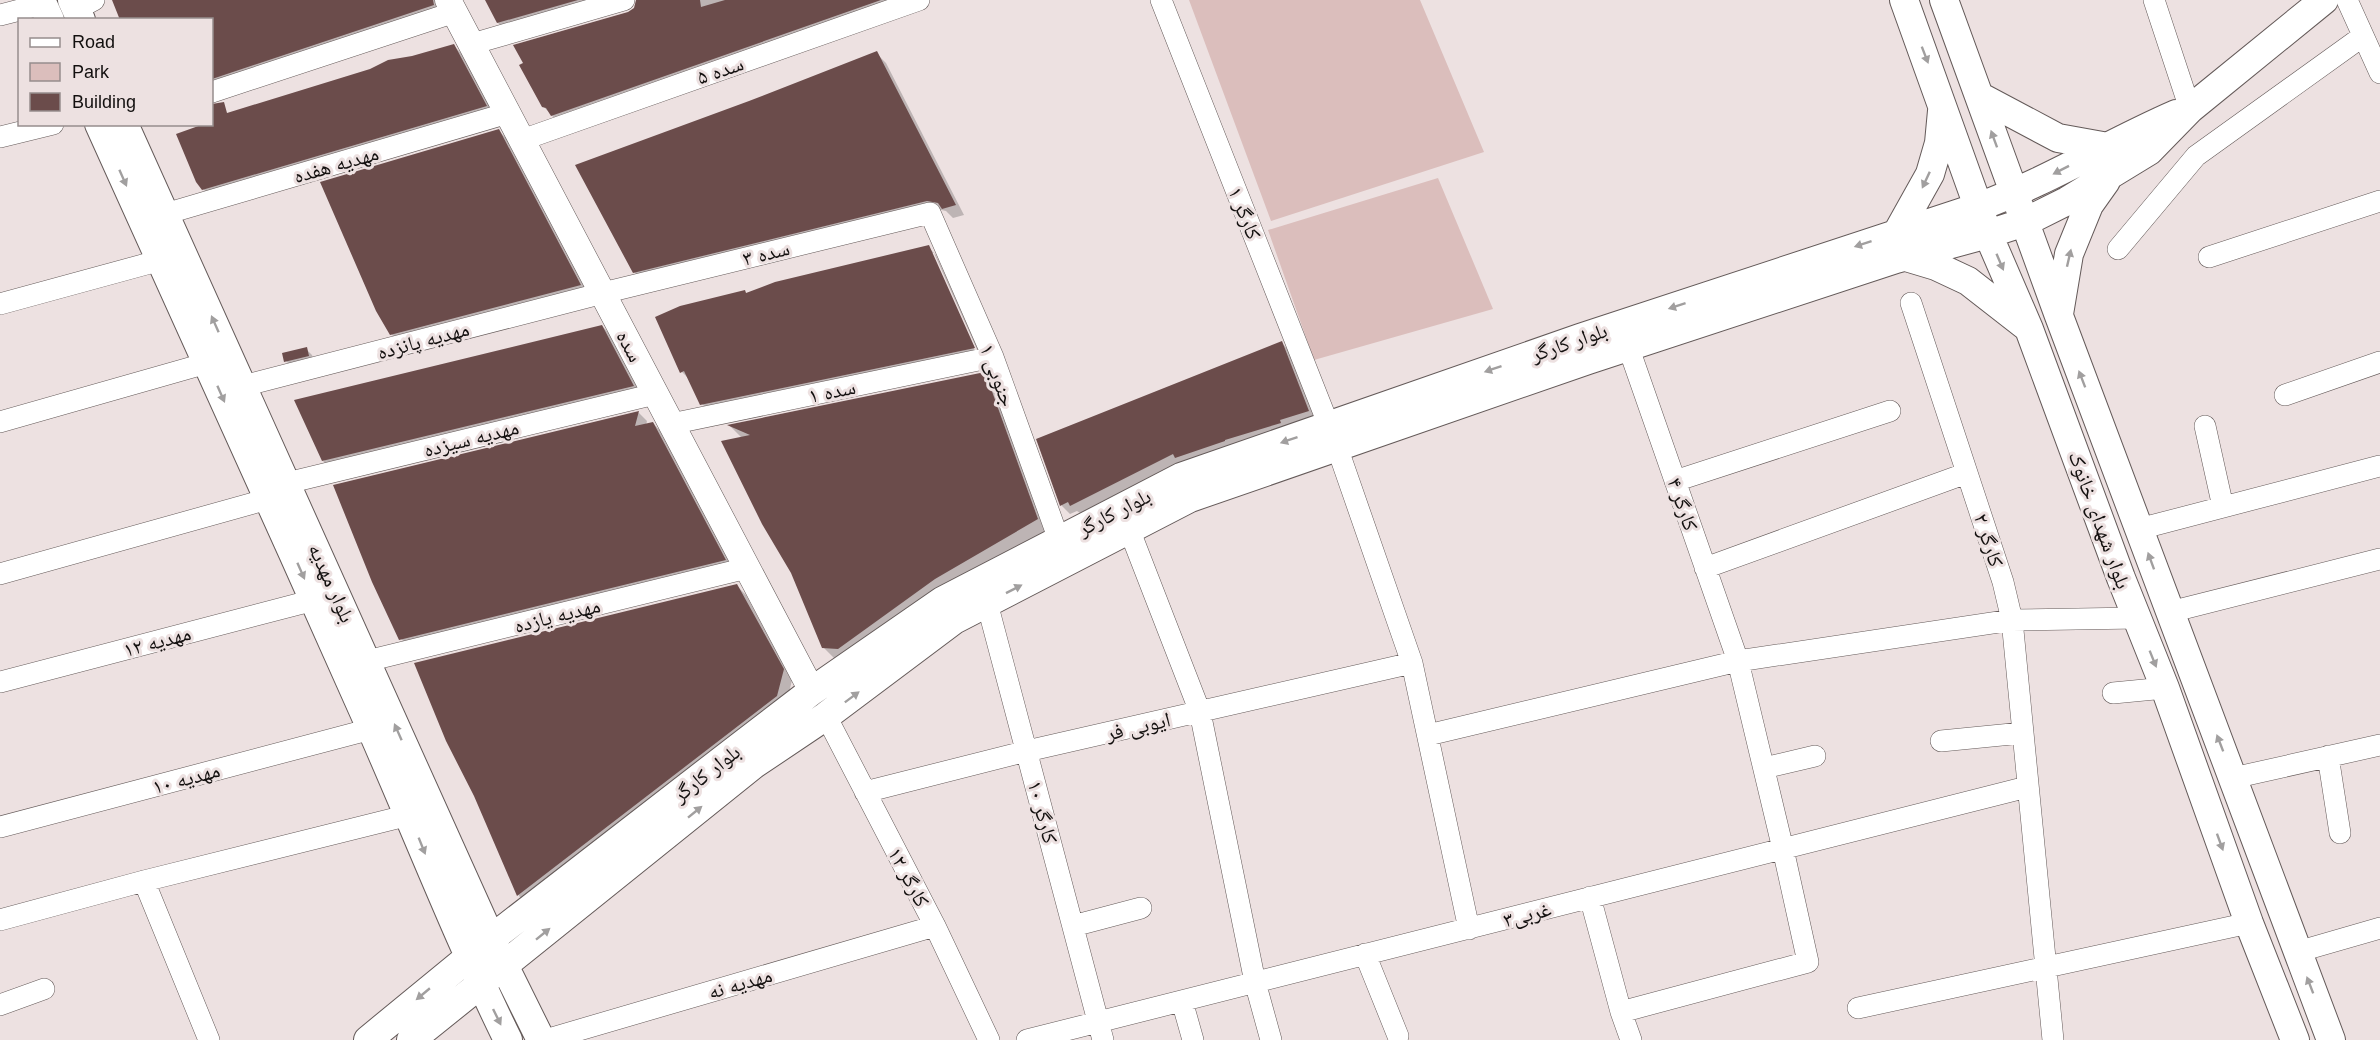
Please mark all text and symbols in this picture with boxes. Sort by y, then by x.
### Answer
legend [18,18,213,126]
text: Road [72,32,115,52]
one-way arrow [1920,46,1930,64]
street label: سده ۵ [694,51,746,89]
text: Park [72,62,110,82]
text: Building [72,92,136,112]
one-way arrow [1989,130,1998,148]
street label: مهدیه هفده [291,141,381,188]
one-way arrow [2053,166,2070,175]
one-way arrow [118,169,128,187]
one-way arrow [1922,171,1931,188]
street label: کارگر ۱ [1224,183,1266,243]
street label: سده ۳ [740,236,792,270]
one-way arrow [1854,240,1872,250]
one-way arrow [2065,249,2074,268]
one-way arrow [1995,253,2005,271]
one-way arrow [1668,302,1686,311]
one-way arrow [210,315,220,333]
street label: مهدیه پانزده [375,317,472,364]
street label: بلوار کارگر [1527,318,1610,367]
street label: سده [612,326,648,366]
street label: ۱ جنوبی [974,341,1020,410]
one-way arrow [1484,364,1502,374]
one-way arrow [2077,369,2087,387]
street label: سده ۱ [806,375,858,407]
one-way arrow [216,385,225,402]
street label: مهدیه سیزده [421,415,521,462]
one-way arrow [1280,435,1298,445]
street label: بلوار شهدای خانوک [2064,448,2136,592]
street label: کارگر ۴ [1663,474,1703,534]
street label: بلوار کارگر [1073,484,1155,541]
street label: کارگر ۲ [1970,510,2008,570]
street label: بلوار مهدیه [304,540,360,626]
one-way arrow [2146,552,2155,570]
one-way arrow [296,563,306,581]
one-way arrow [1006,584,1023,594]
street label: مهدیه یازده [512,593,603,638]
street label: مهدیه ۱۲ [121,621,194,662]
one-way arrow [2149,650,2158,668]
one-way arrow [844,690,860,703]
street label: ایوبی فر [1103,707,1173,747]
one-way arrow [393,723,402,741]
one-way arrow [2215,734,2225,752]
street label: بلوار کارگر [667,740,745,808]
street label: مهدیه ۱۰ [150,758,223,799]
street label: کارگر ۱۰ [1024,778,1062,846]
one-way arrow [687,805,703,818]
one-way arrow [2216,833,2225,851]
one-way arrow [418,837,427,855]
street label: کارگر ۱۲ [884,843,934,911]
street label: غربی۳ [1500,896,1554,933]
one-way arrow [535,928,550,940]
street label: مهدیه نه [705,963,775,1004]
one-way arrow [2305,976,2314,994]
one-way arrow [415,988,431,1001]
one-way arrow [493,1009,502,1026]

